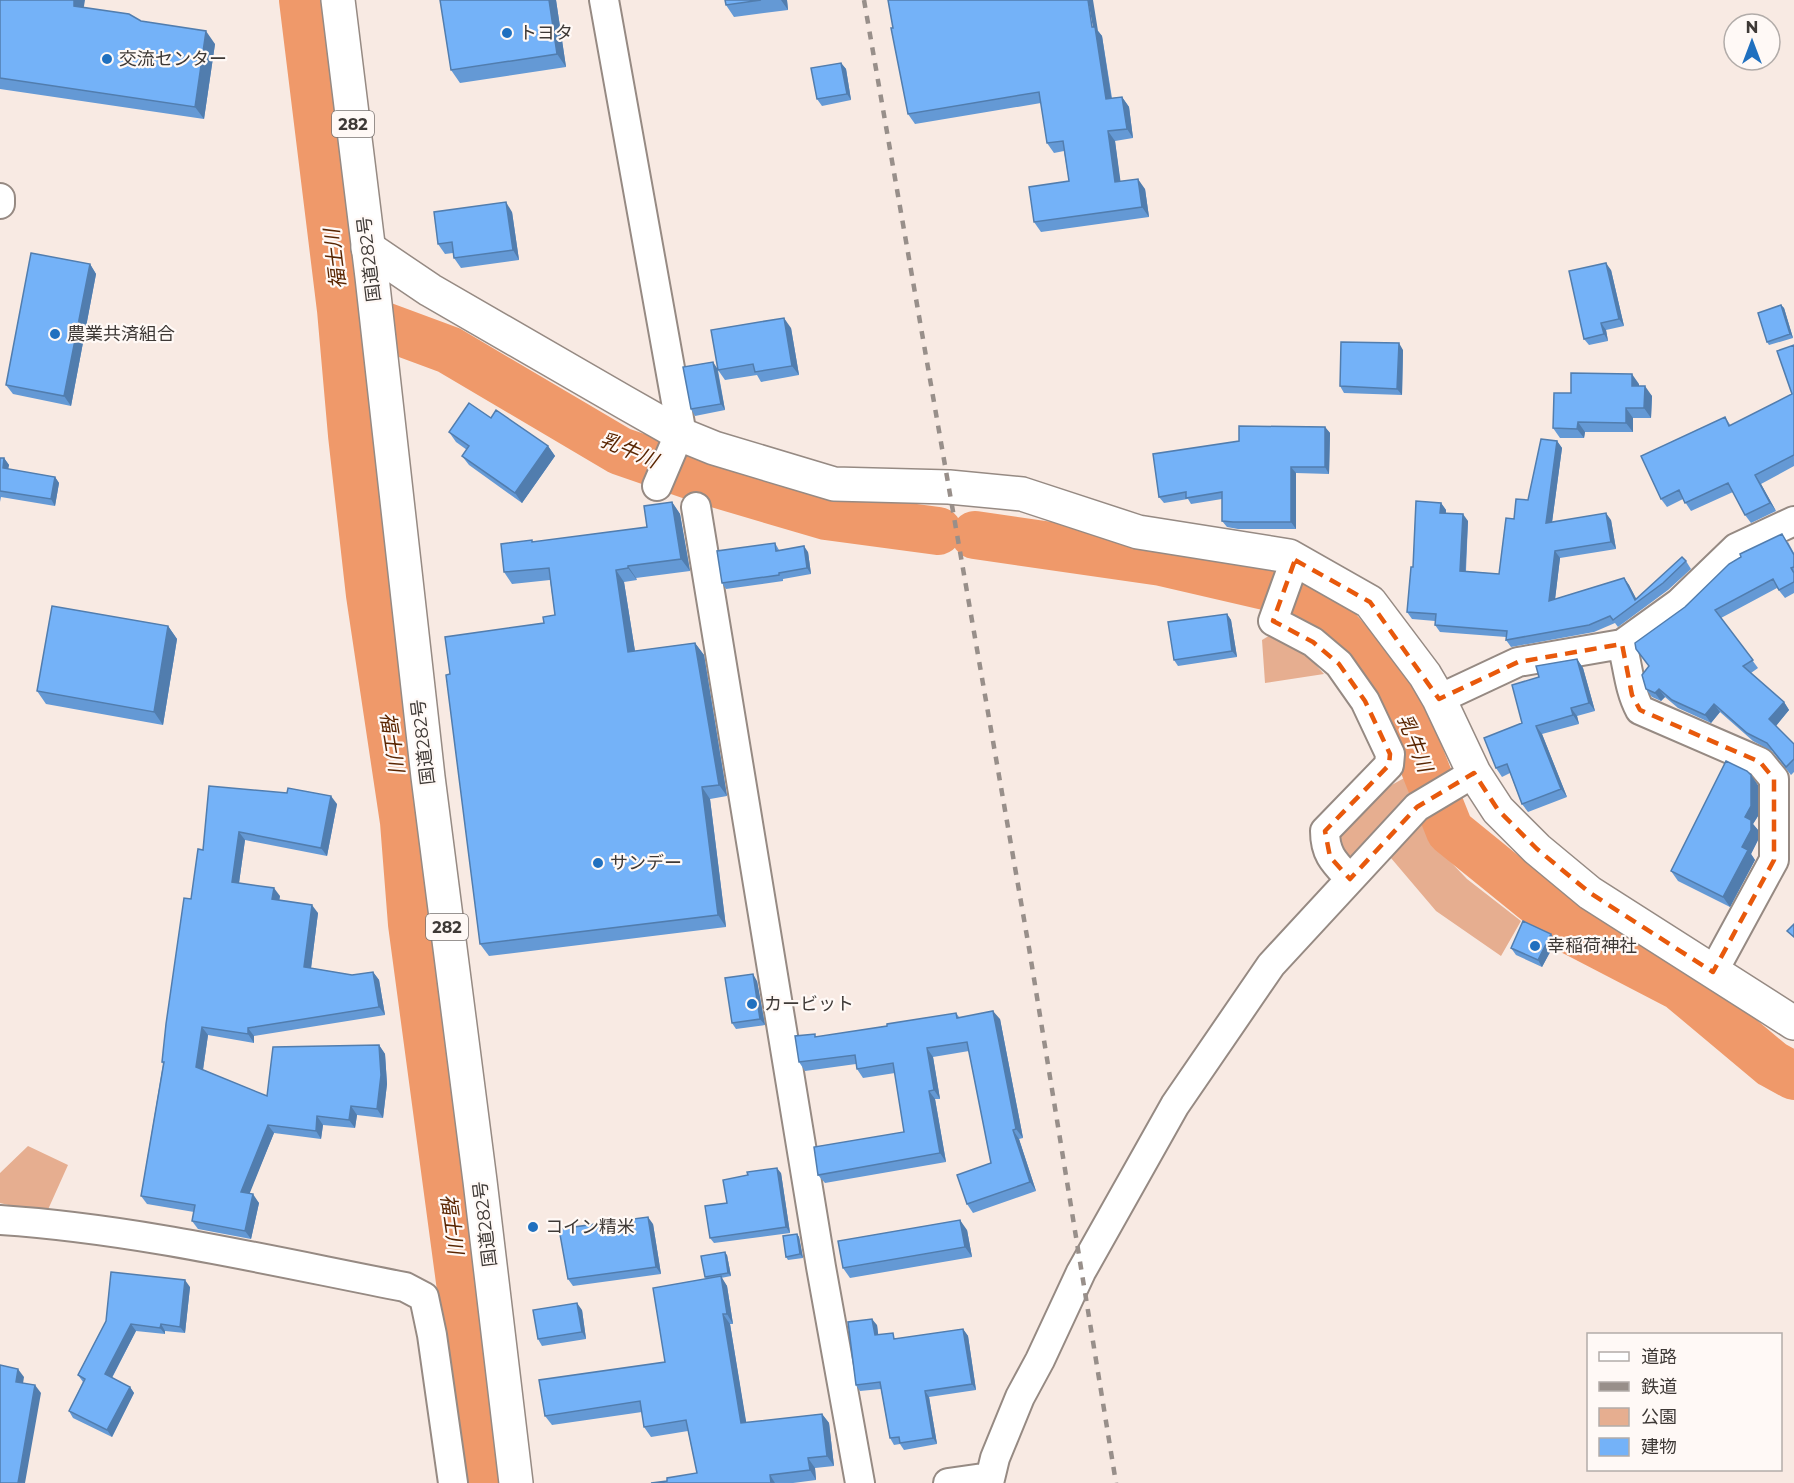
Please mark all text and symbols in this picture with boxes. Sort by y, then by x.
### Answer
north arrow [1722,12,1782,72]
text: N [1746,18,1758,37]
place label: トヨタ [519,22,573,44]
marker: トヨタ [500,26,514,40]
place label: 交流センター [119,48,227,70]
marker: 交流センター [100,52,114,66]
road number: 282 [332,111,374,137]
street label: 国道282号 [353,215,385,303]
water label: 福士川 [319,226,351,290]
place label: 農業共済組合 [67,323,175,345]
marker: 農業共済組合 [48,327,62,341]
water label: 乳牛川 [597,427,663,474]
street label: 国道282号 [407,698,439,786]
water label: 福士川 [375,710,409,775]
water label: 乳牛川 [1393,711,1438,777]
place label: サンデー [610,852,682,874]
marker: サンデー [591,856,605,870]
road number: 282 [426,914,468,940]
place label: 幸稲荷神社 [1547,935,1637,957]
marker: 幸稲荷神社 [1528,939,1542,953]
place label: カービット [764,993,854,1015]
marker: カービット [745,997,759,1011]
street label: 国道282号 [469,1180,501,1268]
water label: 福士川 [436,1193,468,1257]
place label: コイン精米 [545,1216,635,1238]
marker: コイン精米 [526,1220,540,1234]
legend [1587,1333,1782,1471]
text: 道路 [1641,1346,1677,1368]
text: 鉄道 [1641,1376,1677,1398]
text: 公園 [1641,1406,1677,1428]
text: 建物 [1641,1436,1677,1458]

